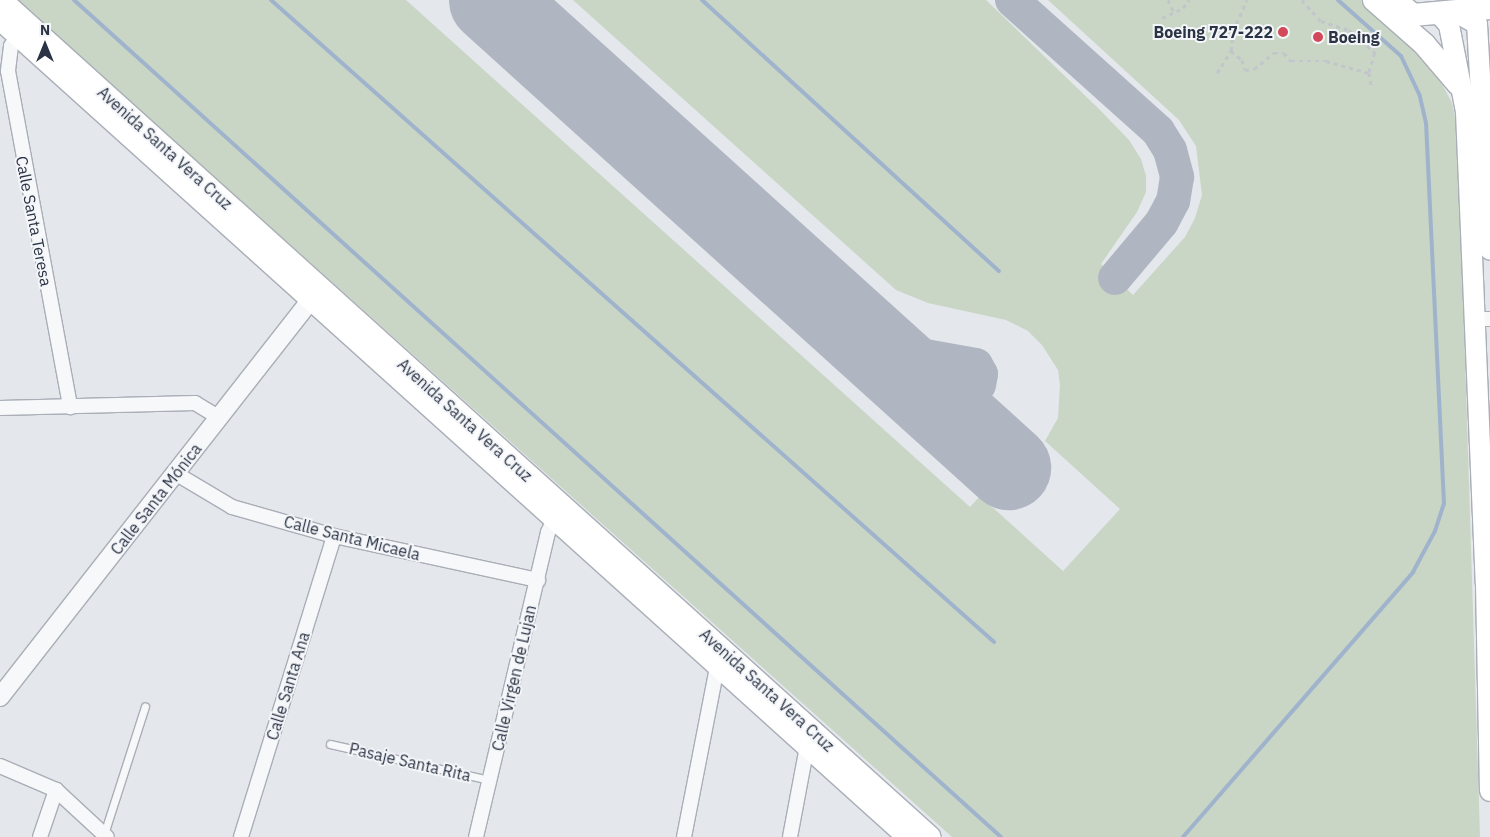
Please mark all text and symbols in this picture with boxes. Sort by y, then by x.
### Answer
north arrow [20,20,70,70]
text: N [40,21,50,39]
place label: Boeing 727-222 [1154,22,1273,42]
marker: Boeing 727-222 [1277,26,1289,38]
place label: Boeing [1328,27,1380,47]
marker: Boeing [1312,31,1324,43]
street label: Avenida Santa Vera Cruz [94,82,236,214]
street label: Calle Santa Teresa [12,154,56,288]
street label: Avenida Santa Vera Cruz [394,354,536,486]
street label: Calle Santa Mónica [107,439,205,559]
street label: Calle Santa Micaela [282,512,422,564]
street label: Calle Virgen de Lujan [488,603,540,753]
street label: Avenida Santa Vera Cruz [696,624,838,756]
street label: Calle Santa Ana [262,629,314,743]
street label: Pasaje Santa Rita [347,739,473,785]

